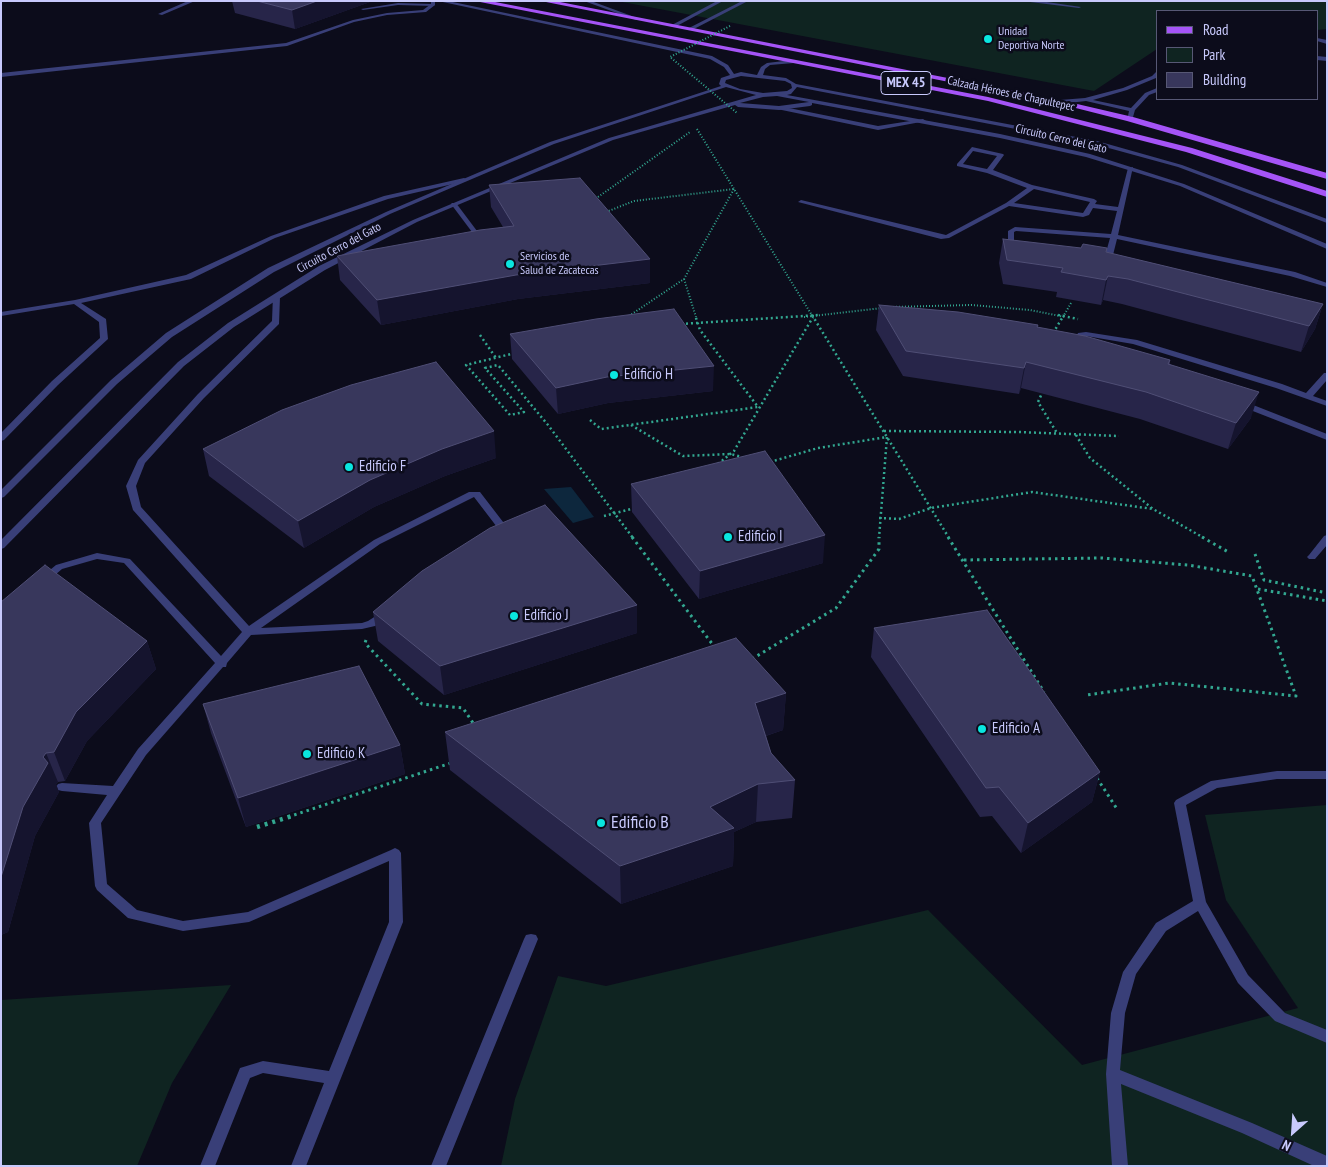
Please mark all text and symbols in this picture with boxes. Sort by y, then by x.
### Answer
legend [1156,10,1318,100]
text: Road [1203,20,1229,39]
place label: Unidad Deportiva Norte [998,25,1065,53]
marker: Unidad Deportiva Norte [982,33,994,45]
text: Park [1203,45,1225,64]
text: Building [1203,70,1246,89]
road number: MEX 45 [881,72,931,95]
street label: Calzada Héroes de Chapultepec [946,73,1076,115]
street label: Circuito Cerro del Gato [1014,121,1108,157]
street label: Circuito Cerro del Gato [294,220,384,276]
place label: Servicios de Salud de Zacatecas [520,250,599,278]
marker: Servicios de Salud de Zacatecas [504,258,516,270]
place label: Edificio H [624,366,673,384]
marker: Edificio H [608,369,620,381]
place label: Edificio F [359,458,406,476]
marker: Edificio F [343,461,355,473]
place label: Edificio I [738,528,782,546]
marker: Edificio I [722,531,734,543]
place label: Edificio J [524,607,569,625]
marker: Edificio J [508,610,520,622]
place label: Edificio A [992,720,1040,738]
marker: Edificio A [976,723,988,735]
place label: Edificio K [317,745,365,763]
marker: Edificio K [301,748,313,760]
place label: Edificio B [611,812,669,834]
marker: Edificio B [595,817,607,829]
north arrow [1268,1107,1318,1157]
text: N [1279,1136,1294,1155]

